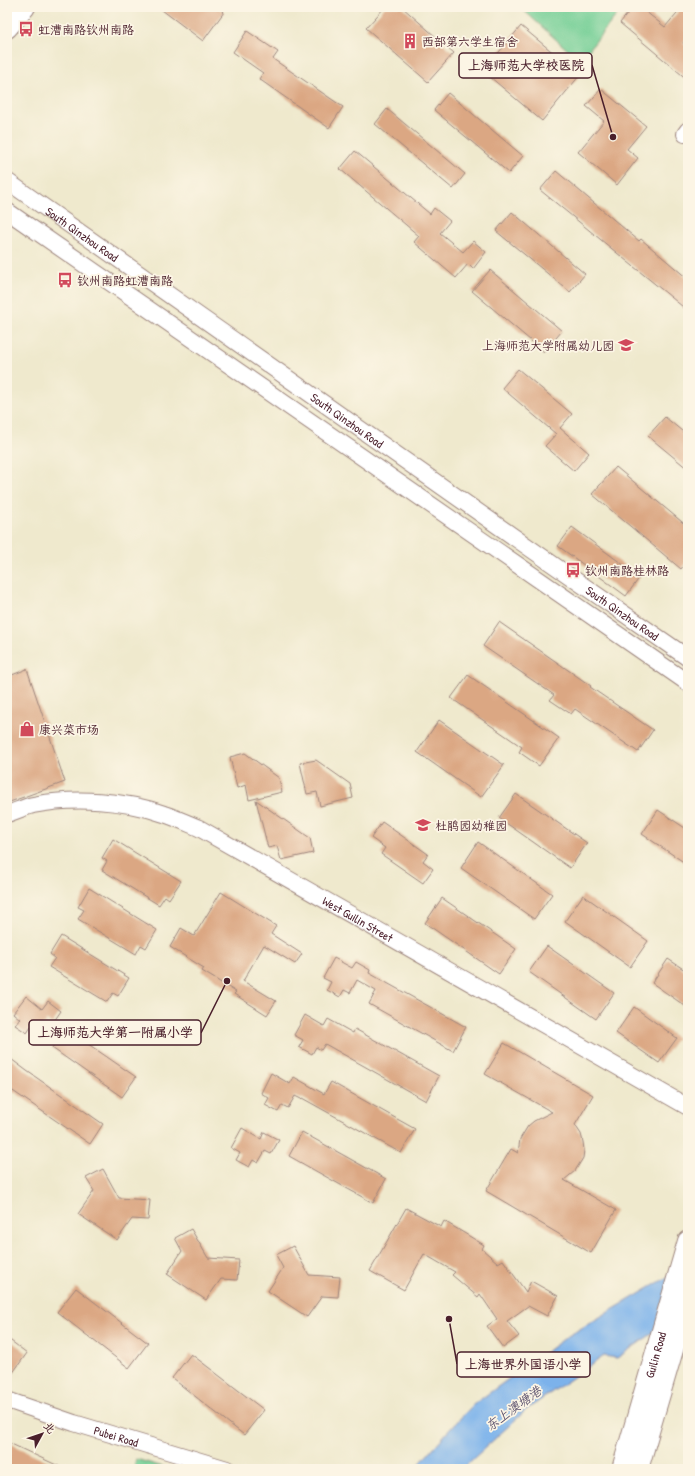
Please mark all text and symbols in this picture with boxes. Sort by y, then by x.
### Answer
bus stop icon: 虹漕南路钦州南路 [17,20,35,38]
place label: 虹漕南路钦州南路 [38,21,134,38]
building icon: 西部第六学生宿舍 [401,32,419,50]
place label: 西部第六学生宿舍 [422,33,518,50]
callout: 上海师范大学校医院 [459,53,592,78]
text: 上海师范大学校医院 [467,56,585,74]
street label: South Qinzhou Road [42,202,122,266]
bus stop icon: 钦州南路虹漕南路 [56,271,74,289]
place label: 钦州南路虹漕南路 [77,272,173,289]
school or university icon: 上海师范大学附属幼儿园 [617,336,635,354]
place label: 上海师范大学附属幼儿园 [482,337,614,354]
street label: South Qinzhou Road [308,389,388,452]
bus stop icon: 钦州南路桂林路 [564,561,582,579]
place label: 钦州南路桂林路 [585,562,669,579]
street label: South Qinzhou Road [583,582,663,644]
shop icon: 康兴菜市场 [18,720,36,738]
place label: 康兴菜市场 [39,721,99,738]
school or university icon: 杜鹃园幼稚园 [414,816,432,834]
place label: 杜鹃园幼稚园 [435,817,507,834]
street label: West Guilin Street [319,892,397,946]
callout: 上海师范大学第一附属小学 [29,1020,201,1045]
text: 上海师范大学第一附属小学 [37,1023,193,1041]
street label: Guilin Road [640,1329,670,1380]
callout: 上海世界外国语小学 [457,1352,590,1377]
text: 上海世界外国语小学 [464,1355,582,1373]
water label: 东上澳塘港 [481,1380,546,1434]
north arrow [22,1414,62,1454]
text: 北 [41,1419,59,1436]
street label: Pubei Road [92,1421,141,1450]

